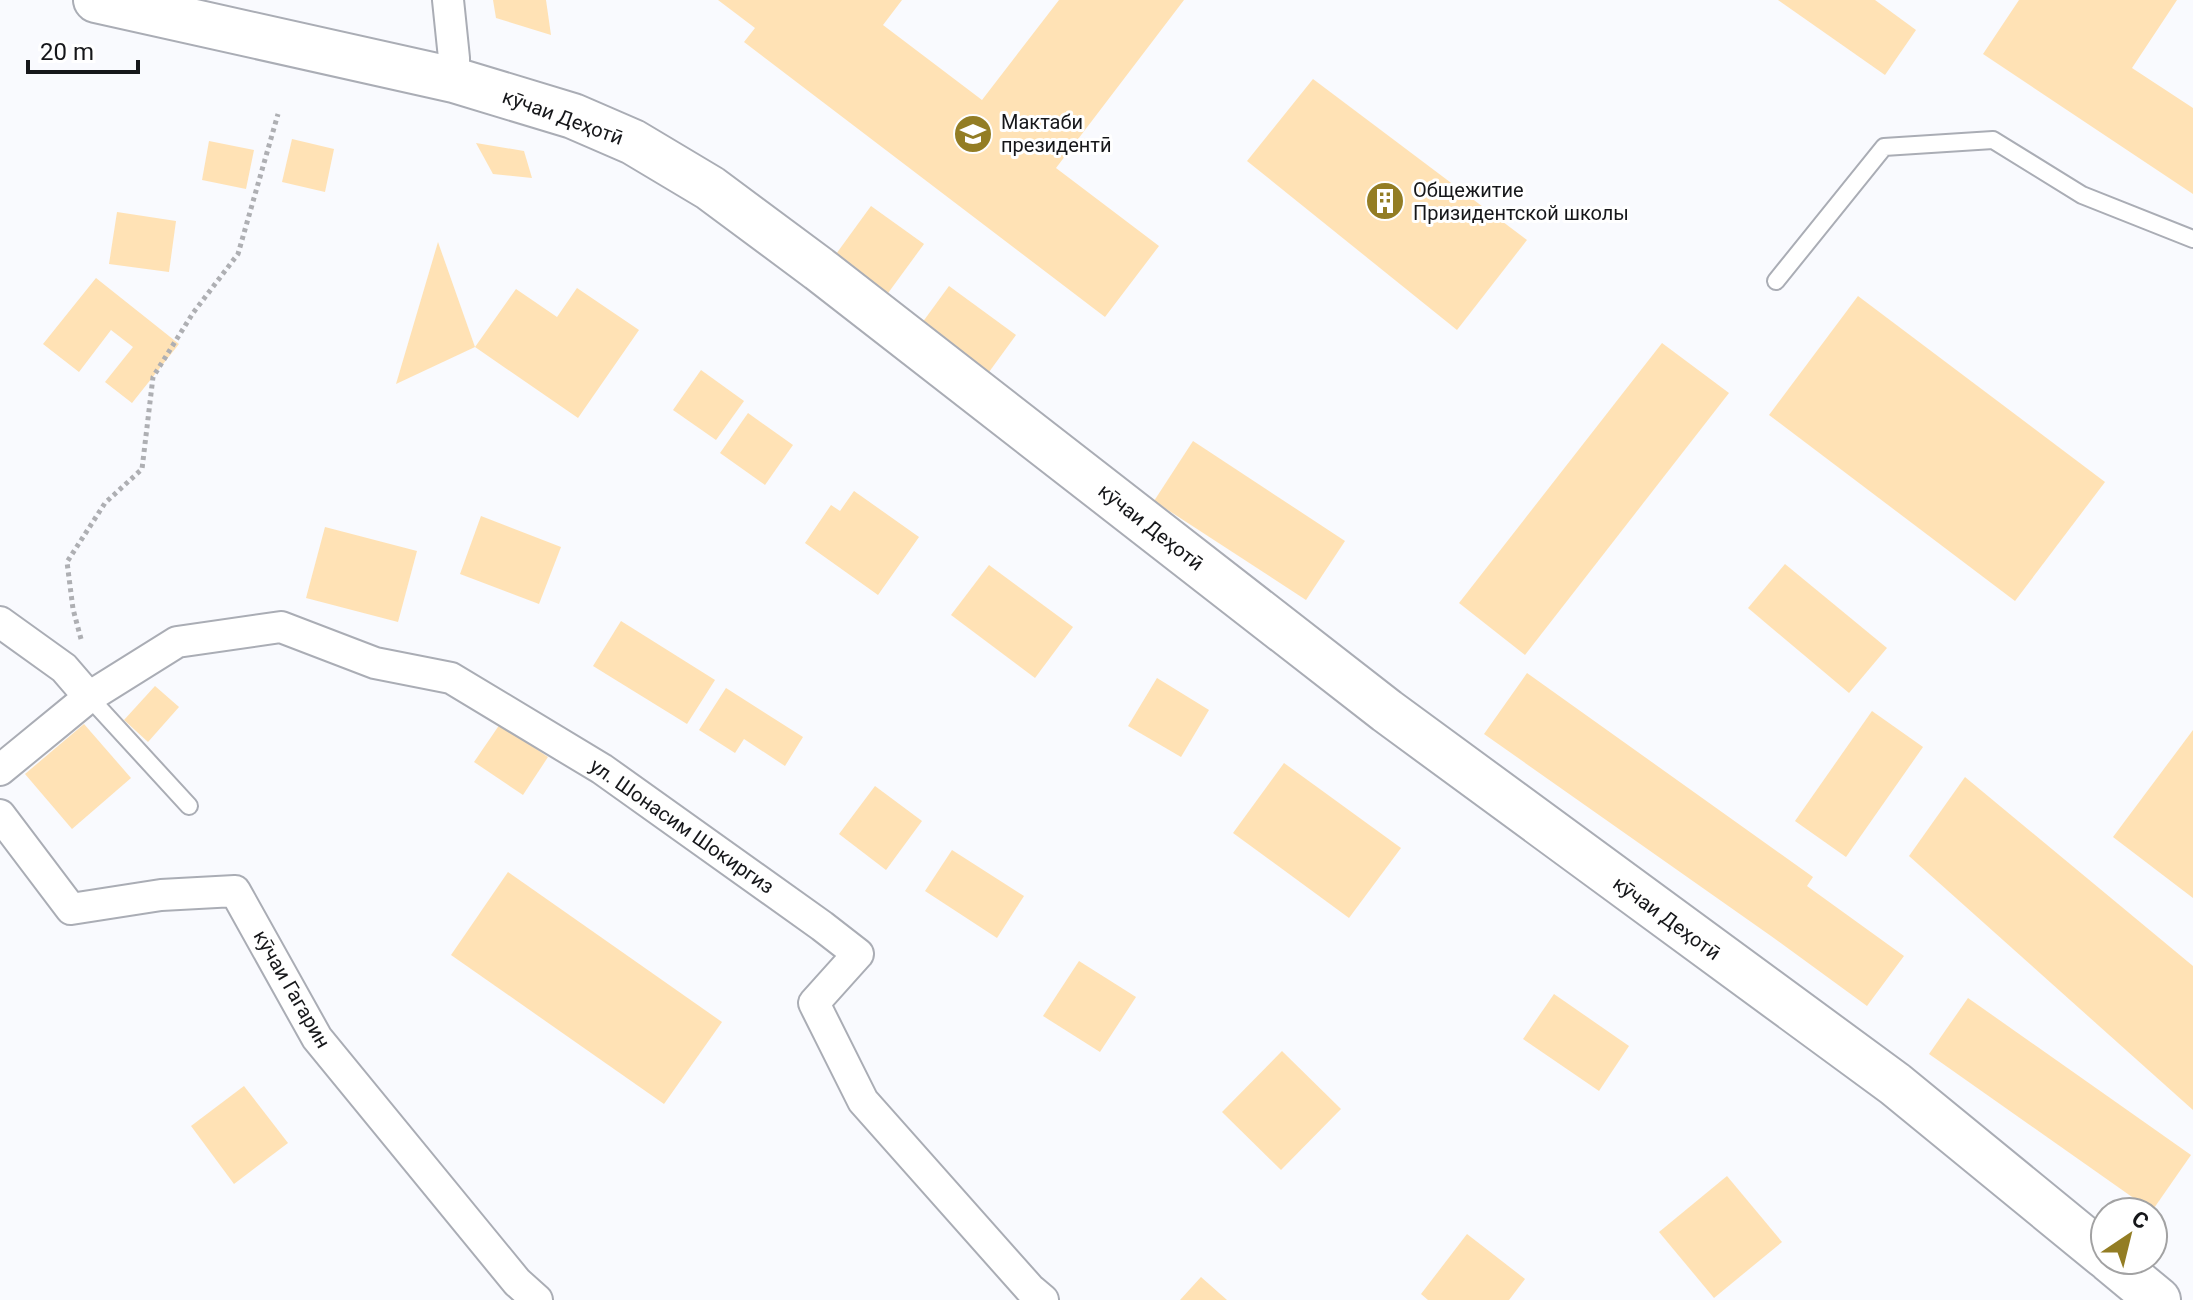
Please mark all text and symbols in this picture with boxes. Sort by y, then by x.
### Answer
scale bar [28,24,138,74]
text: 20 m [40,38,94,66]
street label: кӯчаи Деҳотӣ [499,84,627,150]
place label: Мактаби президентӣ [1001,110,1111,157]
school or university icon: Мактаби президентӣ [952,113,994,155]
place label: Общежитие Призидентской школы [1413,178,1629,225]
building icon: Общежитие Призидентской школы [1364,180,1406,222]
street label: кӯчаи Деҳотӣ [1094,479,1208,575]
street label: ул. Шонасим Шокиргиз [585,753,779,899]
street label: кӯчаи Деҳотӣ [1609,871,1725,965]
street label: кӯчаи Гагарин [249,926,335,1052]
north arrow [2089,1196,2169,1276]
text: С [2127,1206,2153,1234]

